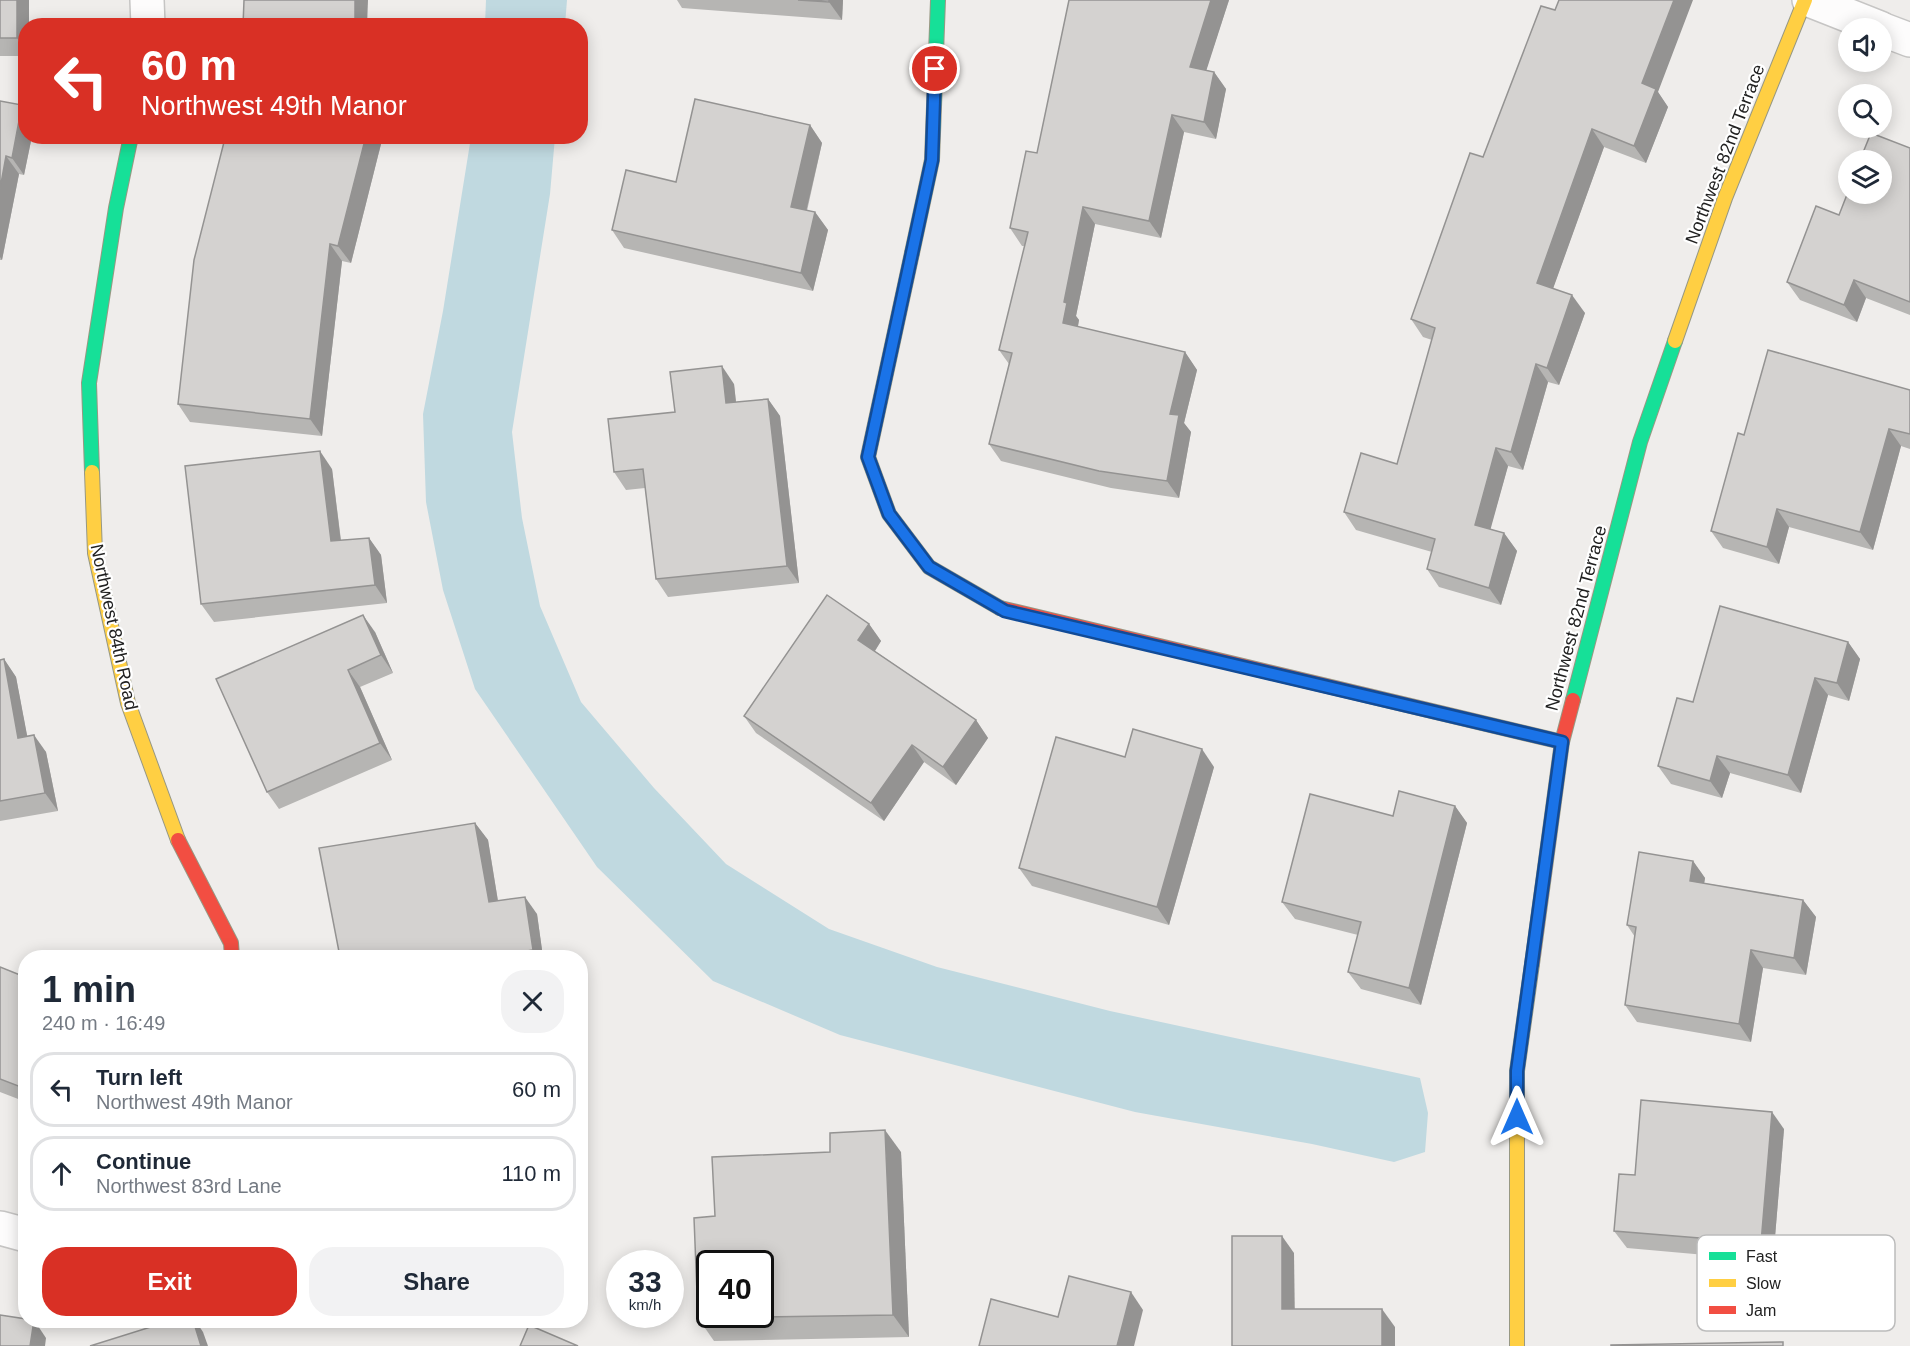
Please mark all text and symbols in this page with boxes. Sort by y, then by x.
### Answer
map controls [1838,18,1892,204]
button: sound [1838,18,1892,72]
icon: left [42,42,120,120]
text: 60 m [141,42,237,89]
pin [909,43,960,94]
icon: arrive [918,52,951,85]
street label: Northwest 82nd Terrace [1681,61,1769,247]
button: search [1838,84,1892,138]
text: Northwest 49th Manor [141,91,407,121]
button: layers [1838,150,1892,204]
street label: Northwest 82nd Terrace [1542,523,1610,713]
street label: Northwest 84th Road [87,542,141,712]
text: 1 min [42,969,136,1010]
button: close [501,970,564,1033]
text: 240 m · 16:49 [42,1012,165,1034]
text: Turn left [96,1065,182,1090]
icon: left [45,1073,78,1106]
text: 60 m [512,1077,561,1102]
position arrow [1485,1085,1549,1149]
text: Northwest 49th Manor [96,1091,293,1113]
text: Continue [96,1149,191,1174]
icon: ahead [45,1157,78,1190]
text: 110 m [501,1161,561,1186]
text: Northwest 83rd Lane [96,1175,282,1197]
legend [1697,1235,1895,1331]
button: Exit [42,1247,297,1316]
button: Share [309,1247,564,1316]
text: Fast [1746,1248,1778,1265]
speed limit sign: 40 [696,1250,774,1328]
text: 33 [628,1265,662,1298]
text: Slow [1746,1275,1781,1292]
text: km/h [629,1296,661,1313]
text: Jam [1746,1302,1776,1319]

